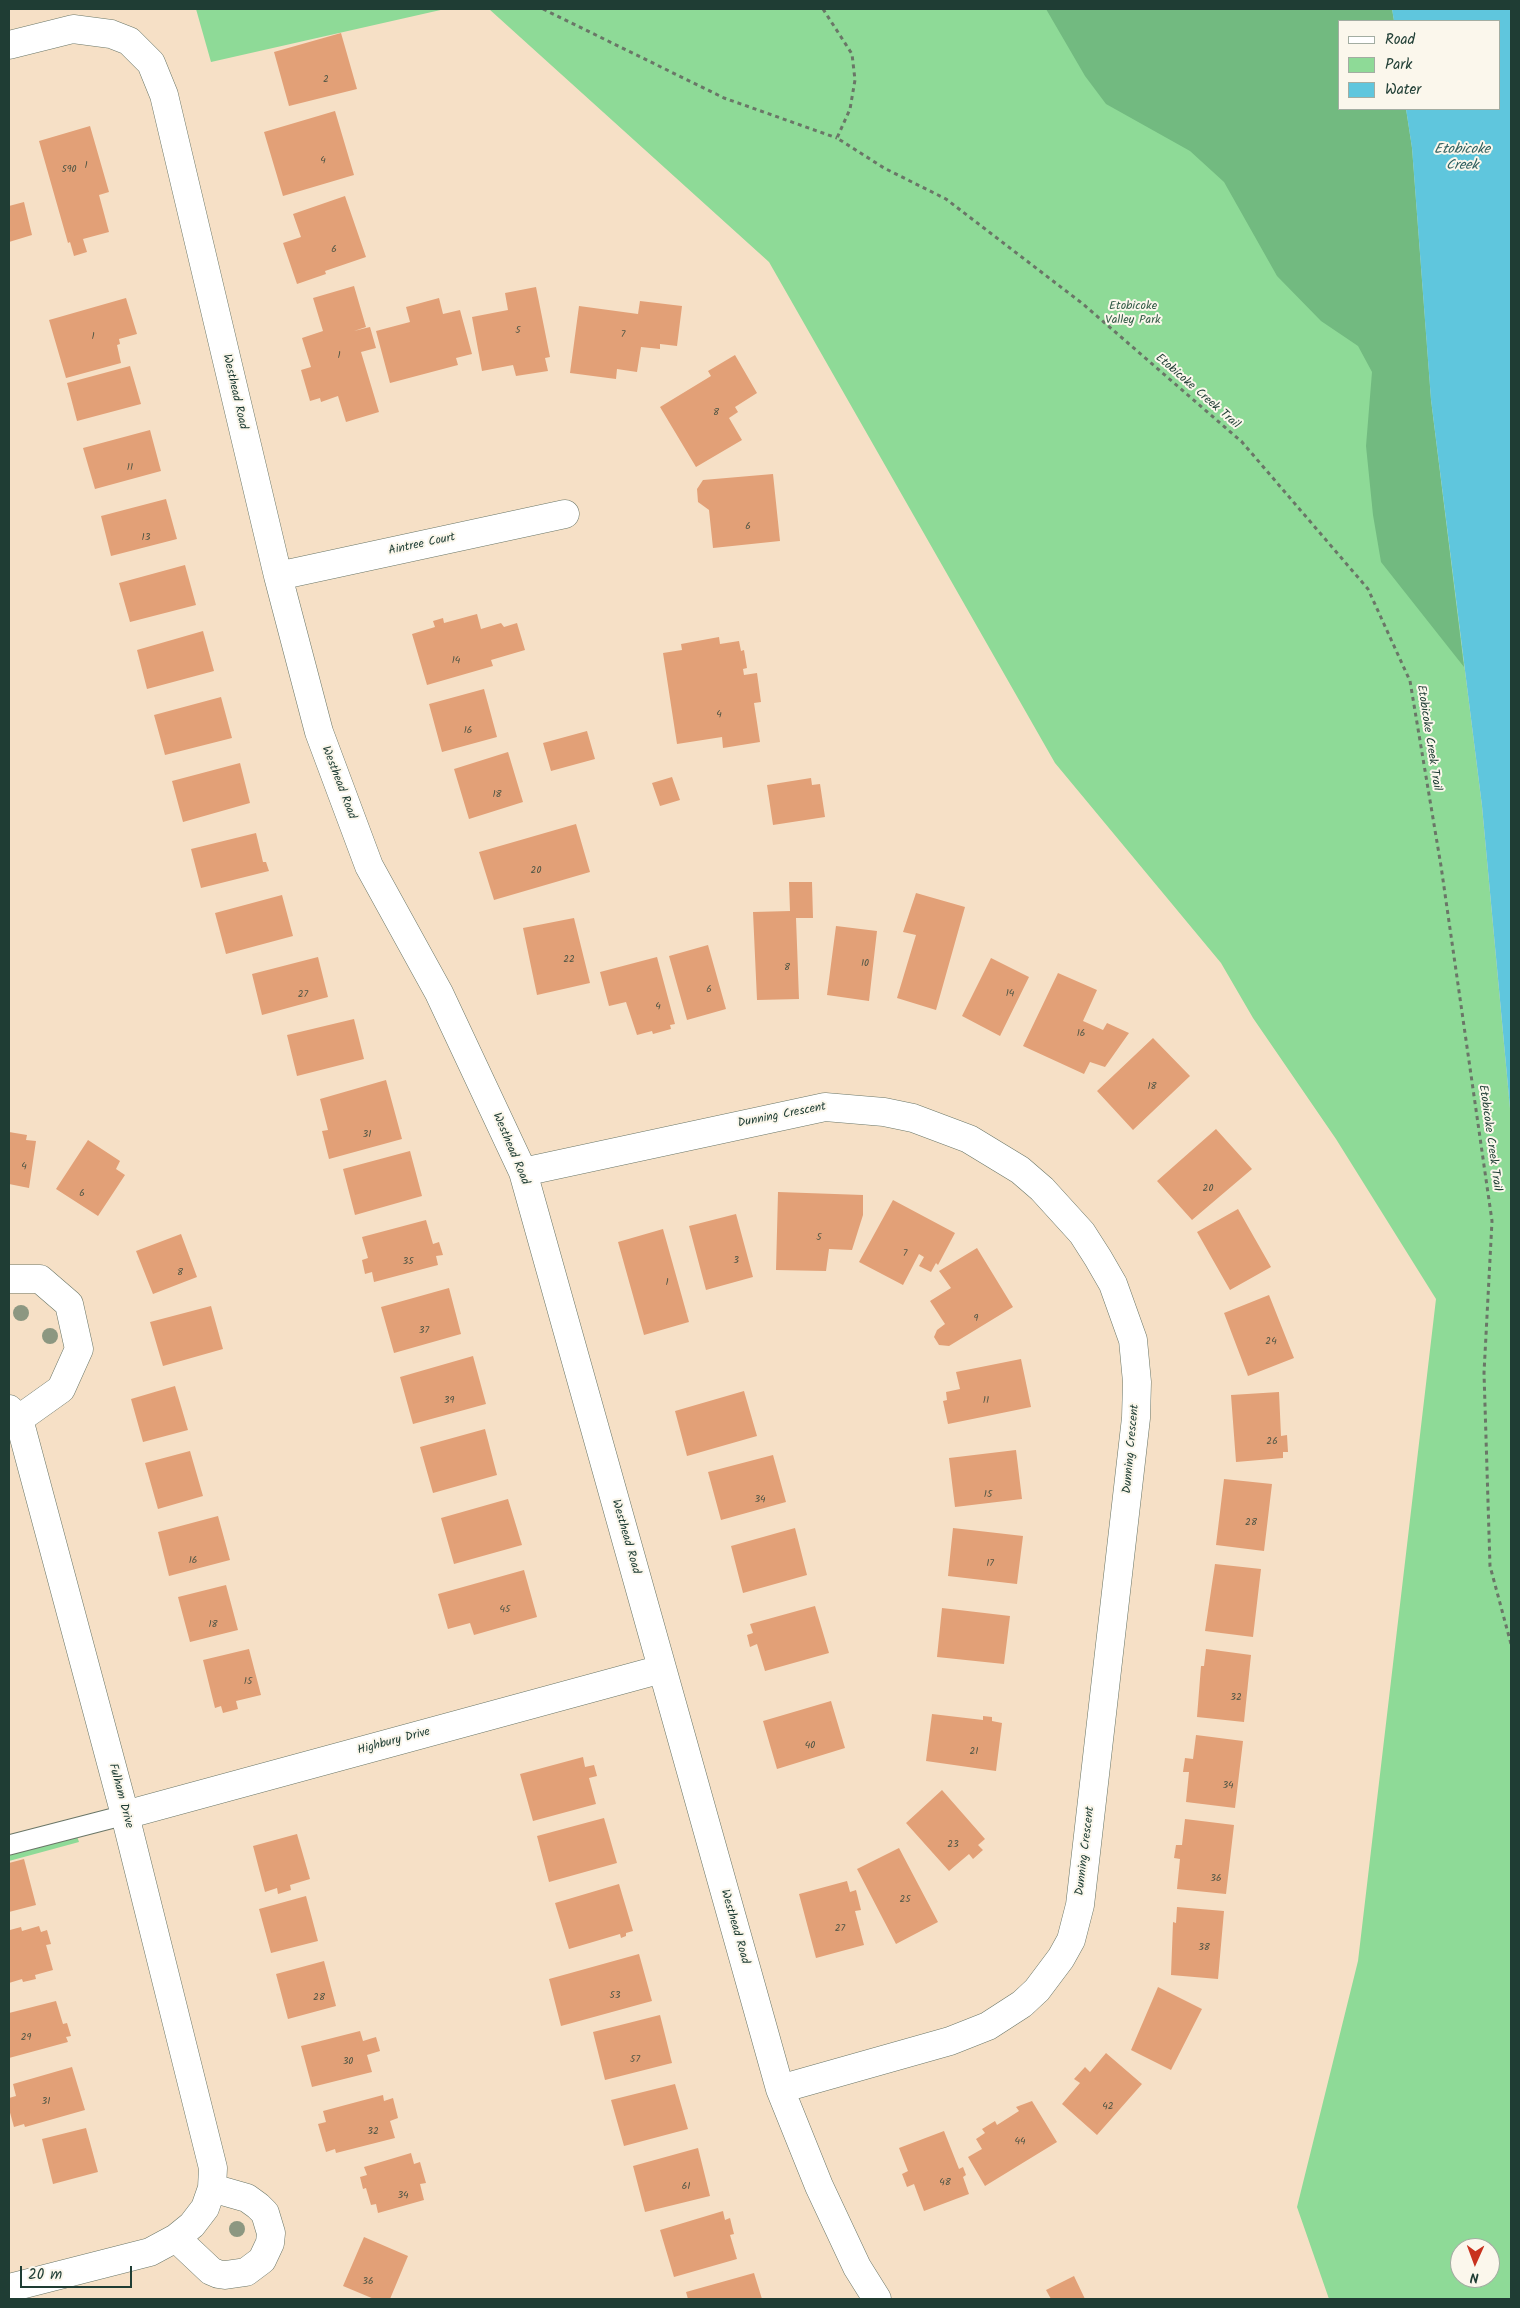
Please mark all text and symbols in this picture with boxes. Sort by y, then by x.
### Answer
legend [1338,20,1500,110]
text: Road [1385,28,1415,52]
text: Park [1385,53,1412,77]
house number: 2 [323,74,329,86]
text: Water [1385,78,1421,102]
water label: Etobicoke Creek [1434,143,1490,176]
house number: 4 [320,155,326,167]
house number: 1 [84,160,88,172]
house number: 590 [61,164,77,176]
house number: 6 [331,244,337,256]
park label: Etobicoke Valley Park [1105,300,1161,328]
house number: 5 [515,325,521,337]
house number: 7 [621,329,625,341]
house number: 1 [91,331,95,343]
house number: 1 [337,350,341,362]
street label: Etobicoke Creek Trail [1152,351,1242,433]
street label: Westhead Road [218,353,250,431]
house number: 8 [713,407,719,419]
house number: 11 [127,462,133,474]
house number: 6 [745,521,751,533]
street label: Aintree Court [387,531,457,559]
house number: 13 [142,532,150,544]
house number: 14 [452,655,460,667]
street label: Etobicoke Creek Trail [1413,684,1443,792]
house number: 4 [716,709,722,721]
house number: 16 [464,725,472,737]
street label: Westhead Road [318,745,358,821]
house number: 18 [492,789,502,801]
house number: 20 [531,865,541,877]
house number: 22 [563,954,575,966]
house number: 10 [861,958,869,970]
house number: 8 [784,962,790,974]
house number: 6 [706,984,712,996]
house number: 14 [1006,988,1014,1000]
house number: 27 [298,989,308,1001]
house number: 4 [655,1001,661,1013]
house number: 16 [1077,1028,1085,1040]
house number: 18 [1147,1081,1157,1093]
street label: Etobicoke Creek Trail [1474,1084,1504,1192]
street label: Dunning Crescent [737,1100,827,1132]
street label: Westhead Road [488,1111,532,1187]
house number: 31 [363,1129,371,1141]
house number: 4 [21,1161,27,1173]
house number: 20 [1203,1183,1213,1195]
house number: 6 [79,1188,85,1200]
house number: 5 [816,1232,822,1244]
house number: 7 [903,1248,907,1260]
house number: 3 [733,1255,739,1267]
house number: 35 [402,1256,414,1268]
house number: 8 [177,1267,183,1279]
house number: 1 [665,1277,669,1289]
house number: 9 [974,1313,978,1325]
house number: 37 [419,1325,429,1337]
house number: 24 [1265,1336,1277,1348]
house number: 39 [444,1395,454,1407]
house number: 11 [983,1395,989,1407]
street label: Dunning Crescent [1121,1404,1143,1494]
house number: 26 [1266,1436,1278,1448]
house number: 15 [984,1489,992,1501]
house number: 34 [754,1494,766,1506]
street label: Westhead Road [607,1498,643,1576]
house number: 28 [1245,1517,1257,1529]
house number: 16 [189,1555,197,1567]
house number: 17 [986,1558,994,1570]
house number: 45 [500,1604,510,1616]
house number: 18 [208,1619,218,1631]
house number: 15 [244,1676,252,1688]
house number: 32 [1230,1692,1242,1704]
street label: Highbury Drive [356,1725,432,1759]
house number: 40 [805,1740,815,1752]
house number: 21 [970,1746,978,1758]
street label: Fulham Drive [104,1762,136,1830]
house number: 34 [1222,1780,1234,1792]
street label: Dunning Crescent [1073,1806,1099,1896]
house number: 23 [947,1839,959,1851]
house number: 36 [1210,1873,1222,1885]
street label: Westhead Road [716,1888,752,1966]
house number: 25 [899,1894,911,1906]
house number: 27 [835,1923,845,1935]
house number: 38 [1198,1942,1210,1954]
house number: 53 [609,1990,621,2002]
house number: 28 [313,1992,325,2004]
house number: 29 [21,2032,31,2044]
house number: 57 [630,2054,640,2066]
house number: 30 [343,2056,353,2068]
house number: 31 [42,2096,50,2108]
house number: 42 [1102,2101,1114,2113]
house number: 32 [367,2126,379,2138]
house number: 44 [1014,2136,1026,2148]
house number: 48 [939,2177,951,2189]
house number: 61 [682,2181,690,2193]
house number: 34 [397,2190,409,2202]
north arrow [1450,2238,1500,2288]
scale bar [22,2256,135,2288]
text: 20 m [28,2263,62,2287]
text: N [1470,2266,1479,2288]
house number: 36 [362,2276,374,2288]

